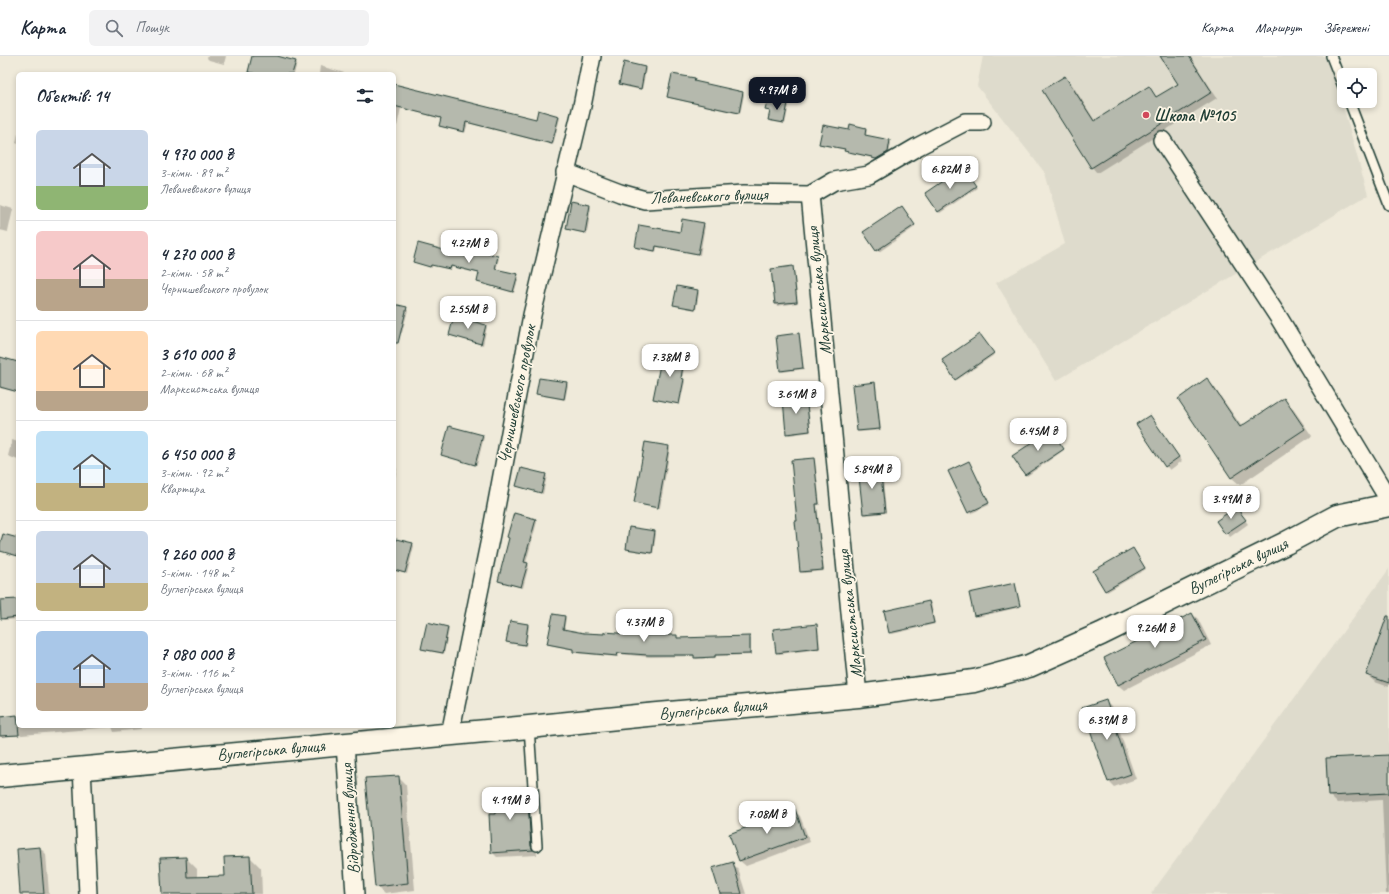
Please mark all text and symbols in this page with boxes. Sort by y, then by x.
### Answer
search box [89,10,369,46]
text: Карта [20,16,65,40]
icon: search [103,17,125,39]
text: Пошук [135,18,169,37]
text: Карта [1201,19,1233,36]
text: Маршрут [1255,19,1301,36]
text: Збережені [1323,19,1369,36]
map controls [1337,68,1377,108]
button: locate [1337,68,1377,108]
pin: 4.97M ₴ [740,77,814,111]
text: 4.97M ₴ [758,82,796,98]
icon: filters [354,85,376,107]
text: Об’єктів: 14 [36,86,109,107]
place label: Школа №105 [1154,105,1237,126]
marker: Школа №105 [1141,110,1151,120]
text: 4 970 000 ₴ [160,144,233,165]
icon: home [68,146,116,194]
pin: 6.82M ₴ [913,156,987,190]
text: 6.82M ₴ [931,161,970,177]
text: 3-кімн. · 89 m² [160,165,227,181]
text: Леваневського вулиця [160,181,250,197]
street label: Леваневського вулиця [650,183,770,209]
street label: Марксистська вулиця [802,225,836,356]
pin: 4.27M ₴ [432,230,506,264]
text: 4.27M ₴ [450,235,488,251]
text: 4 270 000 ₴ [160,244,234,265]
icon: home [68,247,116,295]
text: 2-кімн. · 58 m² [160,265,227,281]
text: Чернишевського провулок [160,281,267,297]
pin: 2.55M ₴ [431,296,505,330]
text: 2.55M ₴ [449,301,487,317]
street label: Чернишевського провулок [493,321,541,465]
text: 3 610 000 ₴ [160,344,234,365]
pin: 7.38M ₴ [633,344,707,378]
icon: home [68,347,116,395]
text: 7.38M ₴ [651,349,689,365]
text: 2-кімн. · 68 m² [160,365,227,381]
text: Марксистська вулиця [160,381,258,397]
pin: 3.61M ₴ [759,381,833,415]
text: 3.61M ₴ [777,386,816,402]
pin: 6.45M ₴ [1001,418,1075,452]
text: 6.45M ₴ [1019,423,1057,439]
text: 6 450 000 ₴ [160,444,234,465]
icon: home [68,447,116,495]
pin: 5.84M ₴ [835,456,909,490]
text: 5.84M ₴ [853,461,891,477]
text: 3-кімн. · 92 m² [160,465,227,481]
text: Квартира [160,481,204,497]
pin: 3.49M ₴ [1194,486,1268,520]
text: 3.49M ₴ [1212,491,1250,507]
street label: Вуглегірська вулиця [1185,532,1292,599]
text: 9 260 000 ₴ [160,544,234,565]
icon: home [68,547,116,595]
street label: Марксистська вулиця [833,548,867,679]
text: 5-кімн. · 148 m² [160,565,233,581]
text: Вуглегірська вулиця [160,581,243,597]
pin: 4.37M ₴ [607,609,681,643]
text: 4.37M ₴ [625,614,663,630]
pin: 9.26M ₴ [1118,615,1192,649]
text: 9.26M ₴ [1136,620,1174,636]
text: 7 080 000 ₴ [160,644,234,665]
icon: home [68,647,116,695]
text: 3-кімн. · 116 m² [160,665,233,681]
text: Вуглегірська вулиця [160,681,243,697]
street label: Вуглегірська вулиця [658,694,769,724]
pin: 6.39M ₴ [1070,707,1144,741]
text: 6.39M ₴ [1088,712,1126,728]
street label: Вуглегірська вулиця [216,735,327,765]
street label: Відродження вулиця [336,762,364,875]
pin: 4.19M ₴ [473,787,547,821]
text: 4.19M ₴ [491,792,529,808]
pin: 7.08M ₴ [730,801,804,835]
text: 7.08M ₴ [748,806,786,822]

